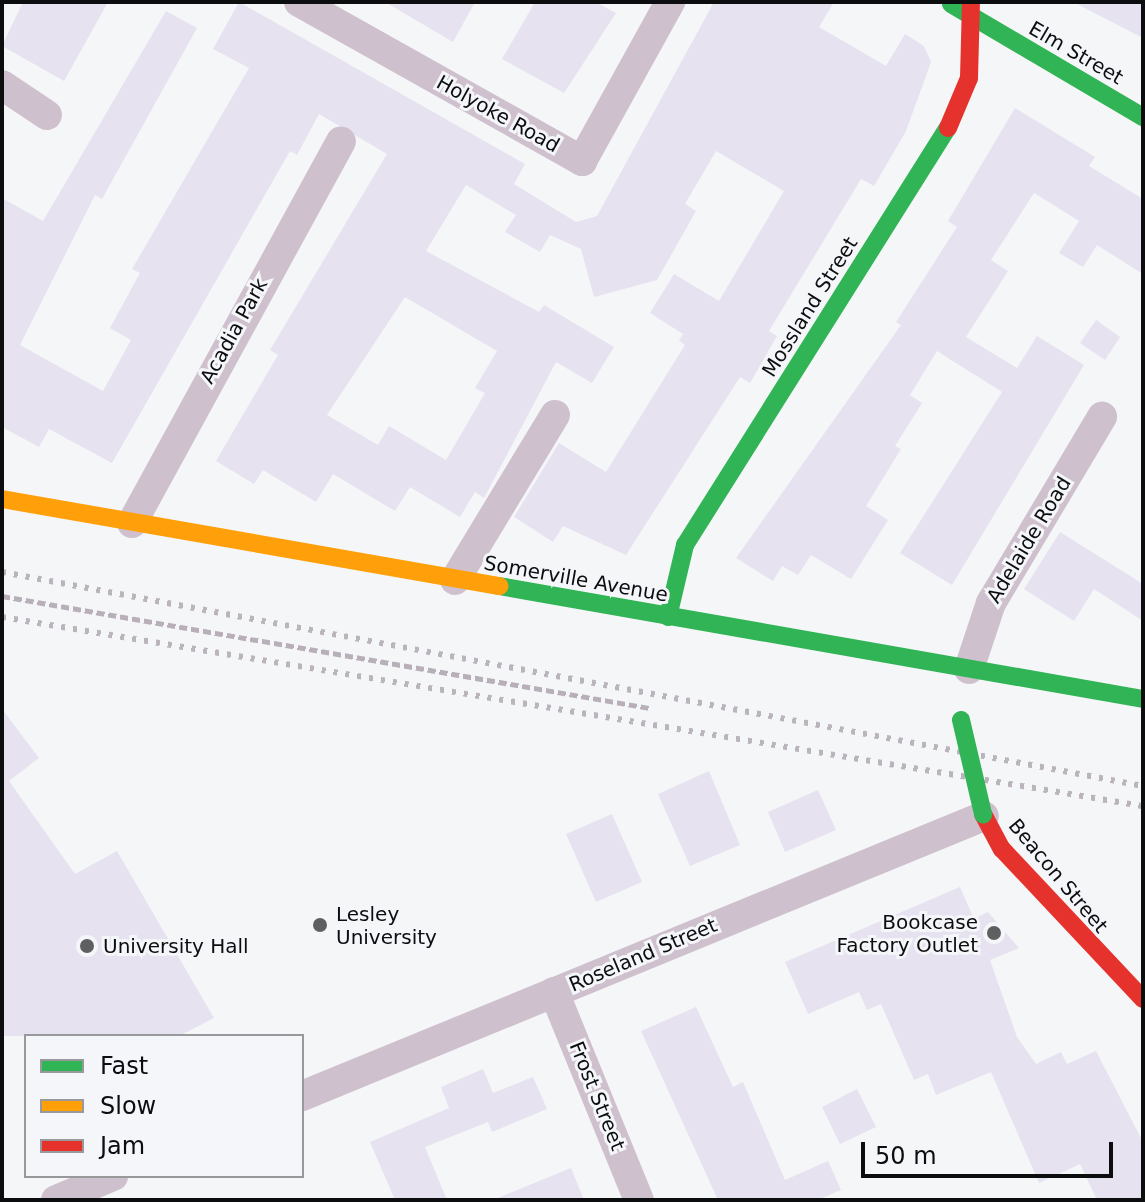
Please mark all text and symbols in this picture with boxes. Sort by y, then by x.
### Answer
street label: Elm Street [1025,16,1127,90]
street label: Holyoke Road [432,70,564,158]
street label: Mossland Street [757,233,863,381]
street label: Acadia Park [195,274,273,388]
street label: Adelaide Road [982,472,1076,608]
street label: Somerville Avenue [482,551,670,607]
street label: Beacon Street [1003,814,1113,938]
place label: Lesley University [336,902,437,949]
place label: Bookcase Factory Outlet [837,910,978,957]
street label: Roseland Street [565,913,721,997]
marker: Lesley University [311,916,329,934]
marker: Bookcase Factory Outlet [985,924,1003,942]
place label: University Hall [103,934,249,958]
marker: University Hall [78,937,96,955]
legend [24,1034,304,1178]
street label: Frost Street [564,1038,630,1154]
text: Fast [100,1052,148,1080]
text: Slow [100,1092,156,1120]
scale bar [865,1126,1117,1176]
text: Jam [100,1132,145,1160]
text: 50 m [875,1142,937,1170]

